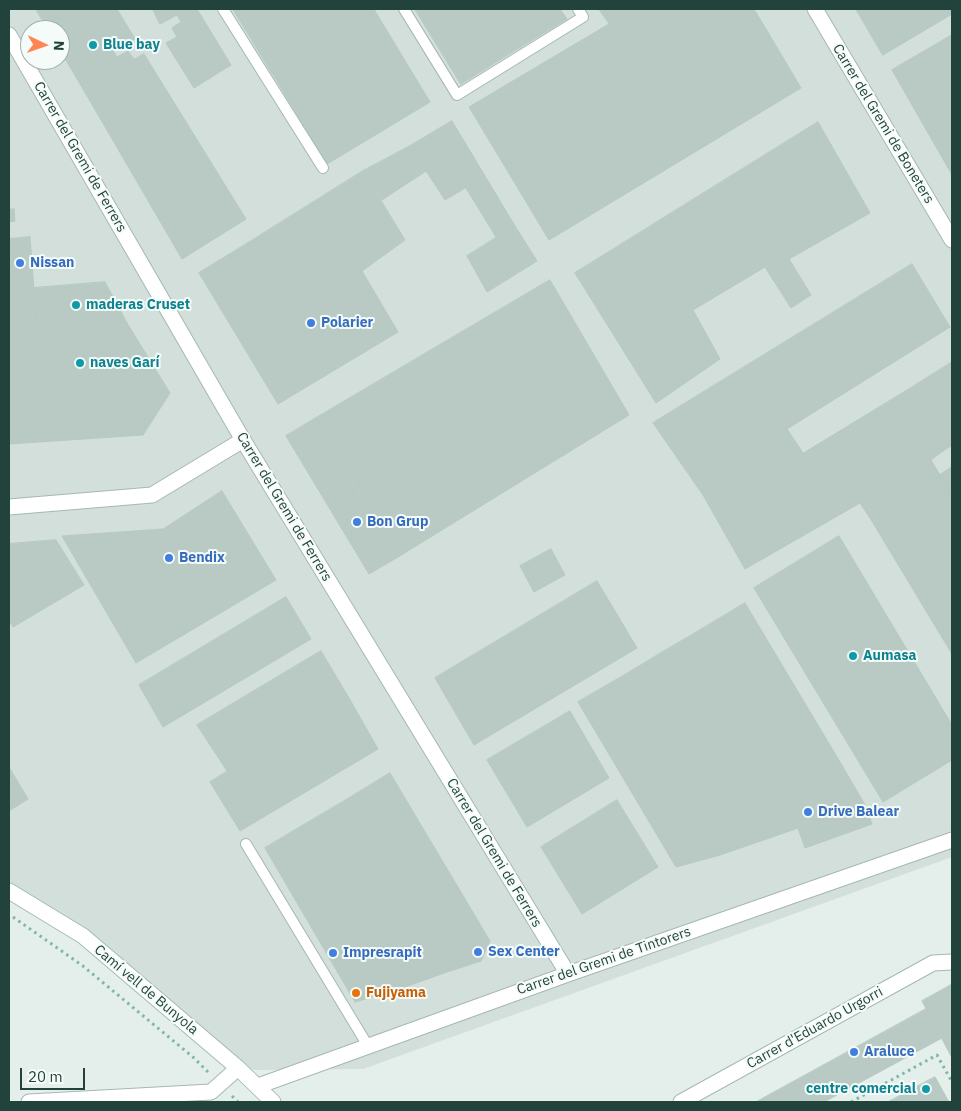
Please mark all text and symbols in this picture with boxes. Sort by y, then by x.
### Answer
north arrow [20,20,70,70]
place label: Blue bay [103,37,160,53]
marker: Blue bay [87,39,99,51]
text: N [50,40,68,51]
street label: Carrer del Gremi de Boneters [829,41,937,207]
street label: Carrer del Gremi de Ferrers [30,79,130,235]
place label: Nissan [30,255,74,271]
marker: Nissan [14,257,26,269]
place label: maderas Cruset [86,297,190,313]
marker: maderas Cruset [70,299,82,311]
place label: Polarier [321,315,373,331]
marker: Polarier [305,317,317,329]
place label: naves Garí [90,355,160,371]
marker: naves Garí [74,357,86,369]
street label: Carrer del Gremi de Ferrers [233,429,335,585]
place label: Bon Grup [367,514,428,530]
marker: Bon Grup [351,516,363,528]
place label: Bendix [179,550,225,566]
marker: Bendix [163,552,175,564]
place label: Aumasa [863,648,916,664]
marker: Aumasa [847,650,859,662]
street label: Carrer del Gremi de Ferrers [443,775,545,931]
place label: Drive Balear [818,804,899,820]
marker: Drive Balear [802,806,814,818]
street label: Carrer del Gremi de Tintorers [515,923,693,999]
street label: Camí vell de Bunyola [91,942,201,1038]
place label: Sex Center [488,944,560,960]
place label: Impresrapit [343,945,422,961]
marker: Sex Center [472,946,484,958]
marker: Impresrapit [327,947,339,959]
street label: Carrer d'Eduardo Urgorri [744,984,886,1072]
place label: Fujiyama [366,985,426,1001]
marker: Fujiyama [350,987,362,999]
place label: Araluce [864,1044,915,1060]
marker: Araluce [848,1046,860,1058]
scale bar [22,1058,88,1090]
text: 20 m [28,1067,63,1086]
place label: centre comercial [806,1081,916,1097]
marker: centre comercial [920,1083,932,1095]

